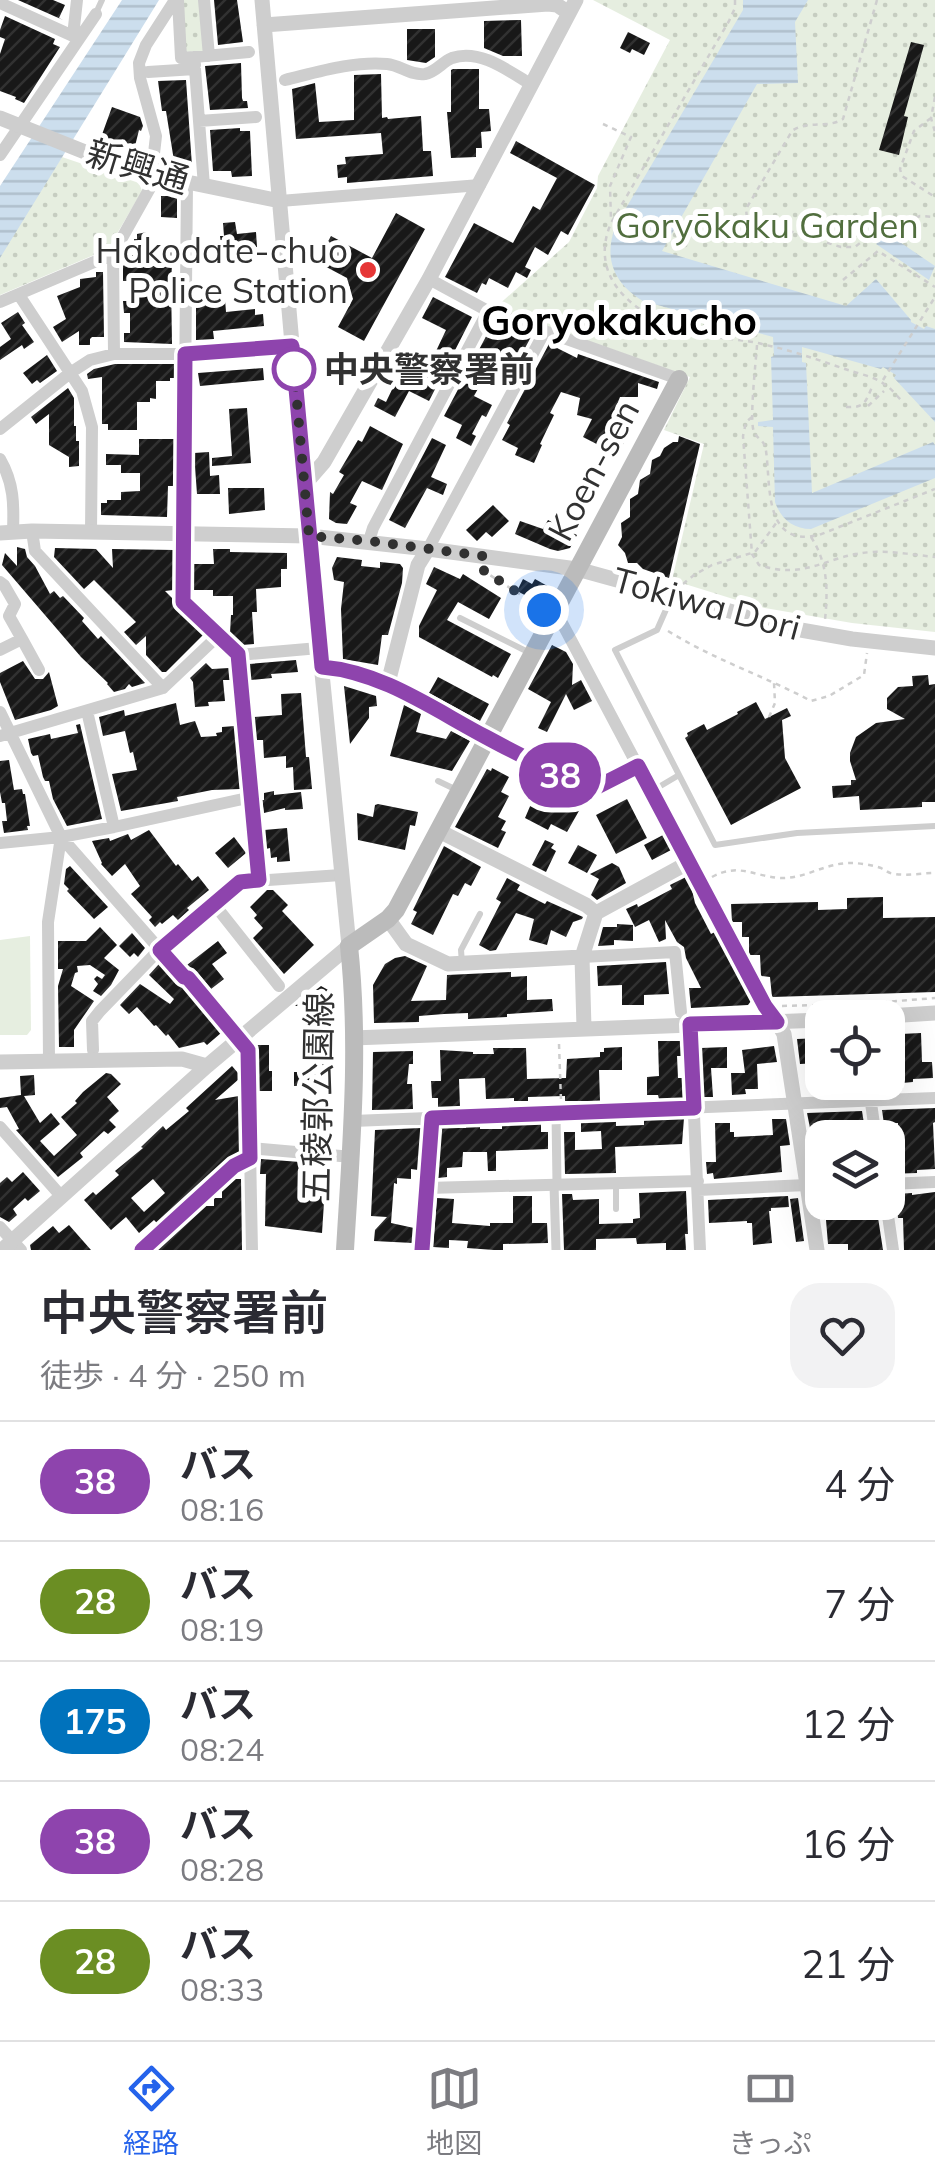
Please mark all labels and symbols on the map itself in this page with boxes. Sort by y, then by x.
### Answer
street label: 新興通 [81,130,195,202]
park label: Goryōkaku Garden [615,203,919,247]
place label: Hakodate-chuo Police Station [96,228,348,312]
marker: Hakodate-chuo Police Station [357,259,379,281]
district label: Goryokakucho [481,295,757,345]
place label: 中央警察署前 [324,347,534,391]
marker: 中央警察署前 [273,348,315,390]
street label: Koen-sen [538,392,648,548]
street label: Tokiwa Dori [608,557,806,649]
your location [519,585,569,635]
line badge: 38 [515,742,605,808]
street label: 五稜郭公園線 [293,992,341,1202]

